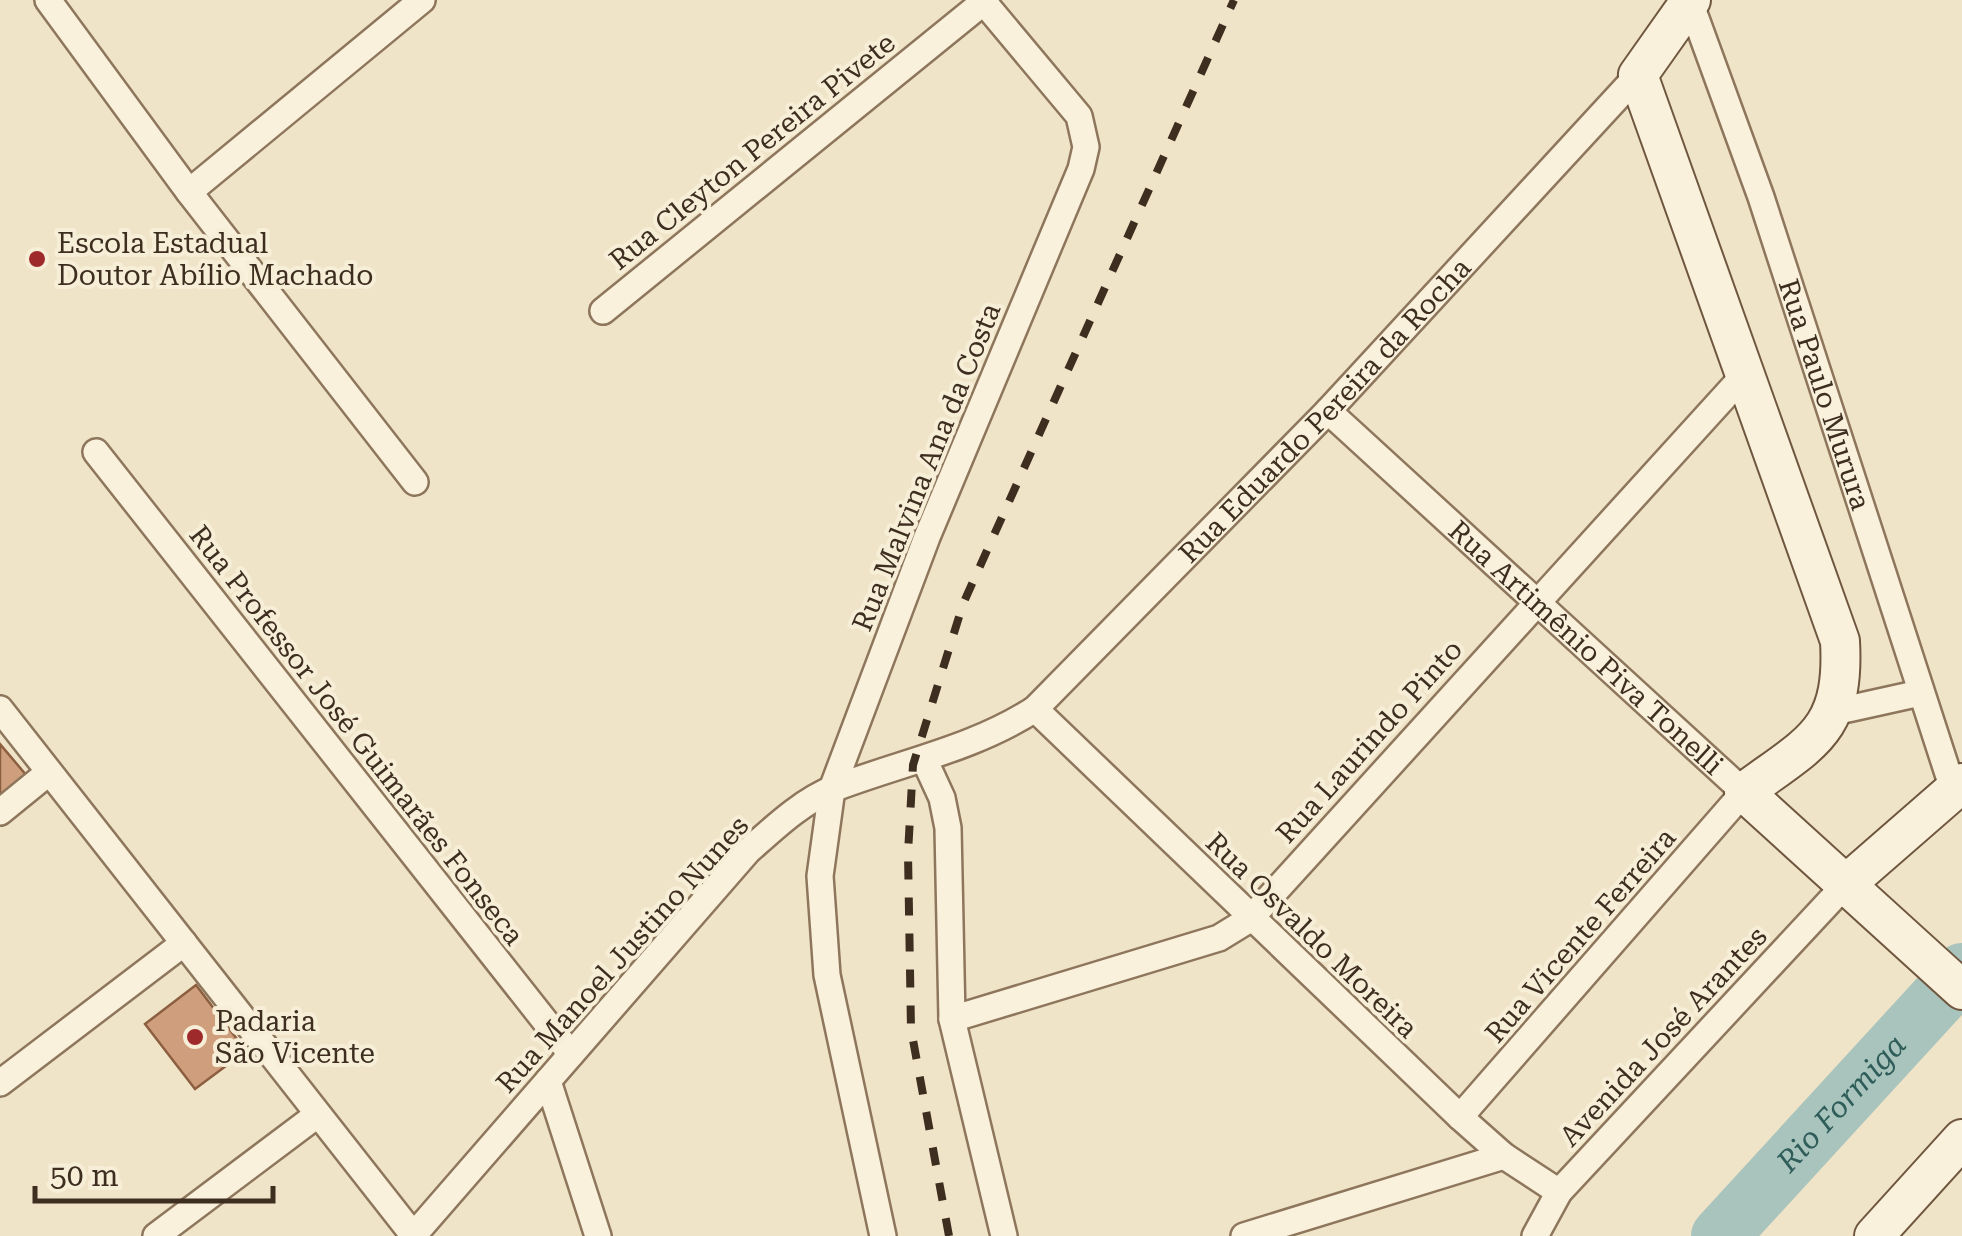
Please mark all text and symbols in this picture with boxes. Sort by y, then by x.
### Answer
street label: Rua Cleyton Pereira Pivete [603,26,902,277]
place label: Escola Estadual Doutor Abílio Machado [57,227,373,292]
marker: Escola Estadual Doutor Abílio Machado [26,248,48,270]
street label: Rua Eduardo Pereira da Rocha [1172,252,1478,570]
street label: Rua Paulo Murura [1772,275,1877,514]
street label: Rua Malvina Ana da Costa [845,298,1007,636]
street label: Rua Artimênio Piva Tonelli [1442,514,1730,782]
street label: Rua Professor José Guimarães Fonseca [183,519,531,952]
street label: Rua Laurindo Pinto [1269,633,1469,850]
street label: Rua Manoel Justino Nunes [489,809,755,1099]
street label: Rua Vicente Ferreira [1478,821,1682,1049]
street label: Rua Osvaldo Moreira [1199,826,1424,1045]
street label: Avenida José Arantes [1553,920,1774,1153]
place label: Padaria São Vicente [215,1005,375,1070]
marker: Padaria São Vicente [184,1026,206,1048]
water label: Rio Formiga [1769,1027,1913,1180]
scale bar [35,1141,272,1203]
text: 50 m [50,1158,119,1193]

